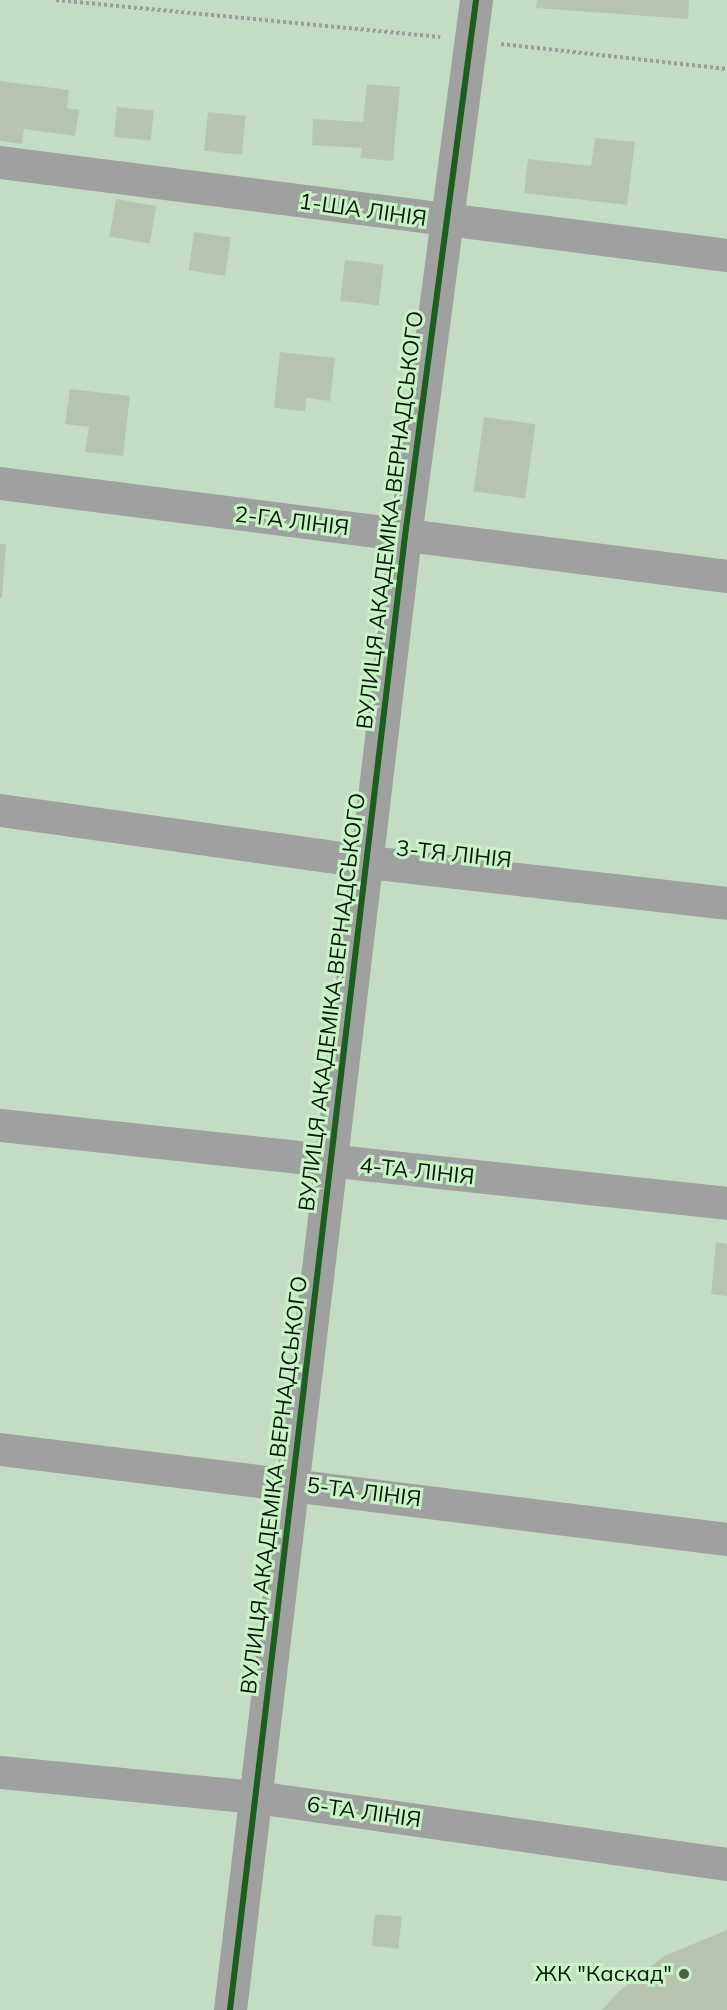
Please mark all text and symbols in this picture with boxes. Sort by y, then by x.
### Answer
street label: 1-ША ЛІНІЯ [298,188,428,232]
street label: ВУЛИЦЯ АКАДЕМІКА ВЕРНАДСЬКОГО [351,309,429,731]
street label: 2-ГА ЛІНІЯ [233,501,351,541]
street label: ВУЛИЦЯ АКАДЕМІКА ВЕРНАДСЬКОГО [293,791,371,1213]
street label: 3-ТЯ ЛІНІЯ [395,835,513,873]
street label: 4-ТА ЛІНІЯ [358,1152,476,1190]
street label: ВУЛИЦЯ АКАДЕМІКА ВЕРНАДСЬКОГО [235,1274,313,1696]
street label: 5-ТА ЛІНІЯ [305,1472,423,1512]
street label: 6-ТА ЛІНІЯ [305,1791,423,1833]
place label: ЖК "Каскад" [535,1961,672,1987]
marker: ЖК "Каскад" [677,1967,691,1981]

